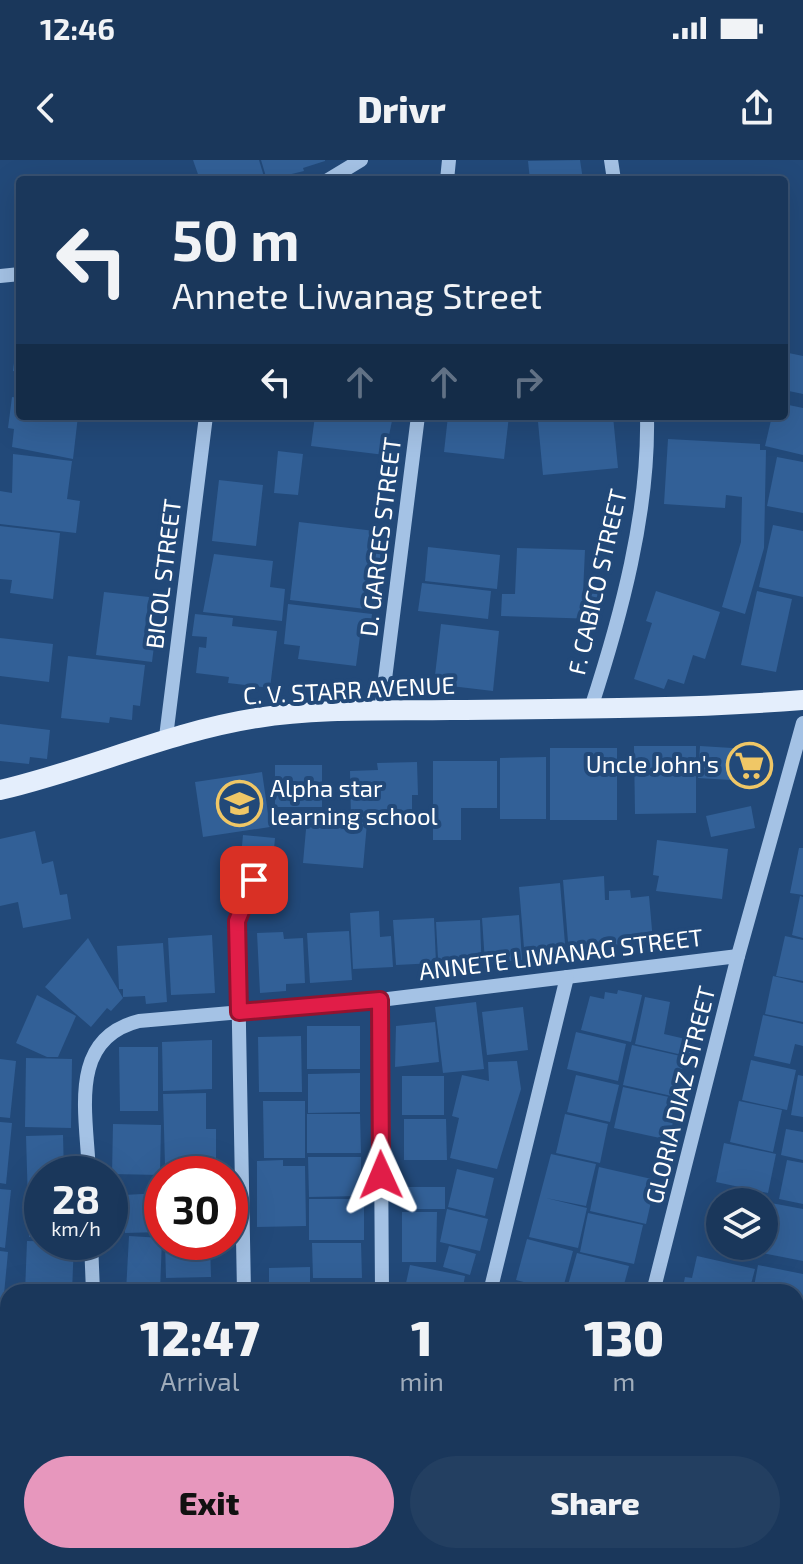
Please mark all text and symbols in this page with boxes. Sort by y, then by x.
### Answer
text: 12:46 [40,10,115,46]
icon: back [24,86,68,130]
icon: share [735,86,779,130]
text: Drivr [357,87,446,130]
text: 50 m [172,205,300,272]
icon: left [40,208,144,312]
text: Annete Liwanag Street [172,273,542,316]
icon: left [254,360,298,404]
icon: ahead [338,360,382,404]
icon: ahead [422,360,466,404]
icon: right [506,360,550,404]
street label: D. GARCES STREET [353,435,406,638]
street label: F. CABICO STREET [561,486,632,677]
street label: BICOL STREET [139,497,186,650]
street label: C. V. STARR AVENUE [242,669,456,710]
supermarket icon: Uncle John's [726,741,774,789]
place label: Uncle John's [586,749,719,778]
place label: Alpha star learning school [270,773,438,830]
school or university icon: Alpha star learning school [215,779,263,827]
pin [220,846,288,914]
icon: arrive [232,858,276,902]
street label: ANNETE LIWANAG STREET [417,922,705,985]
street label: GLORIA DIAZ STREET [638,983,721,1206]
position arrow [339,1133,423,1217]
speed limit sign: 30 [144,1156,248,1260]
text: 28 [52,1174,100,1222]
map controls [706,1188,778,1260]
button: layers [706,1188,778,1260]
text: km/h [51,1216,101,1240]
text: 12:47 [140,1308,260,1366]
text: 1 [411,1308,433,1366]
text: 130 [584,1308,664,1366]
text: Arrival [160,1365,239,1396]
text: min [400,1365,444,1396]
text: m [613,1365,635,1396]
button: Exit [24,1456,394,1548]
button: Share [410,1456,780,1548]

